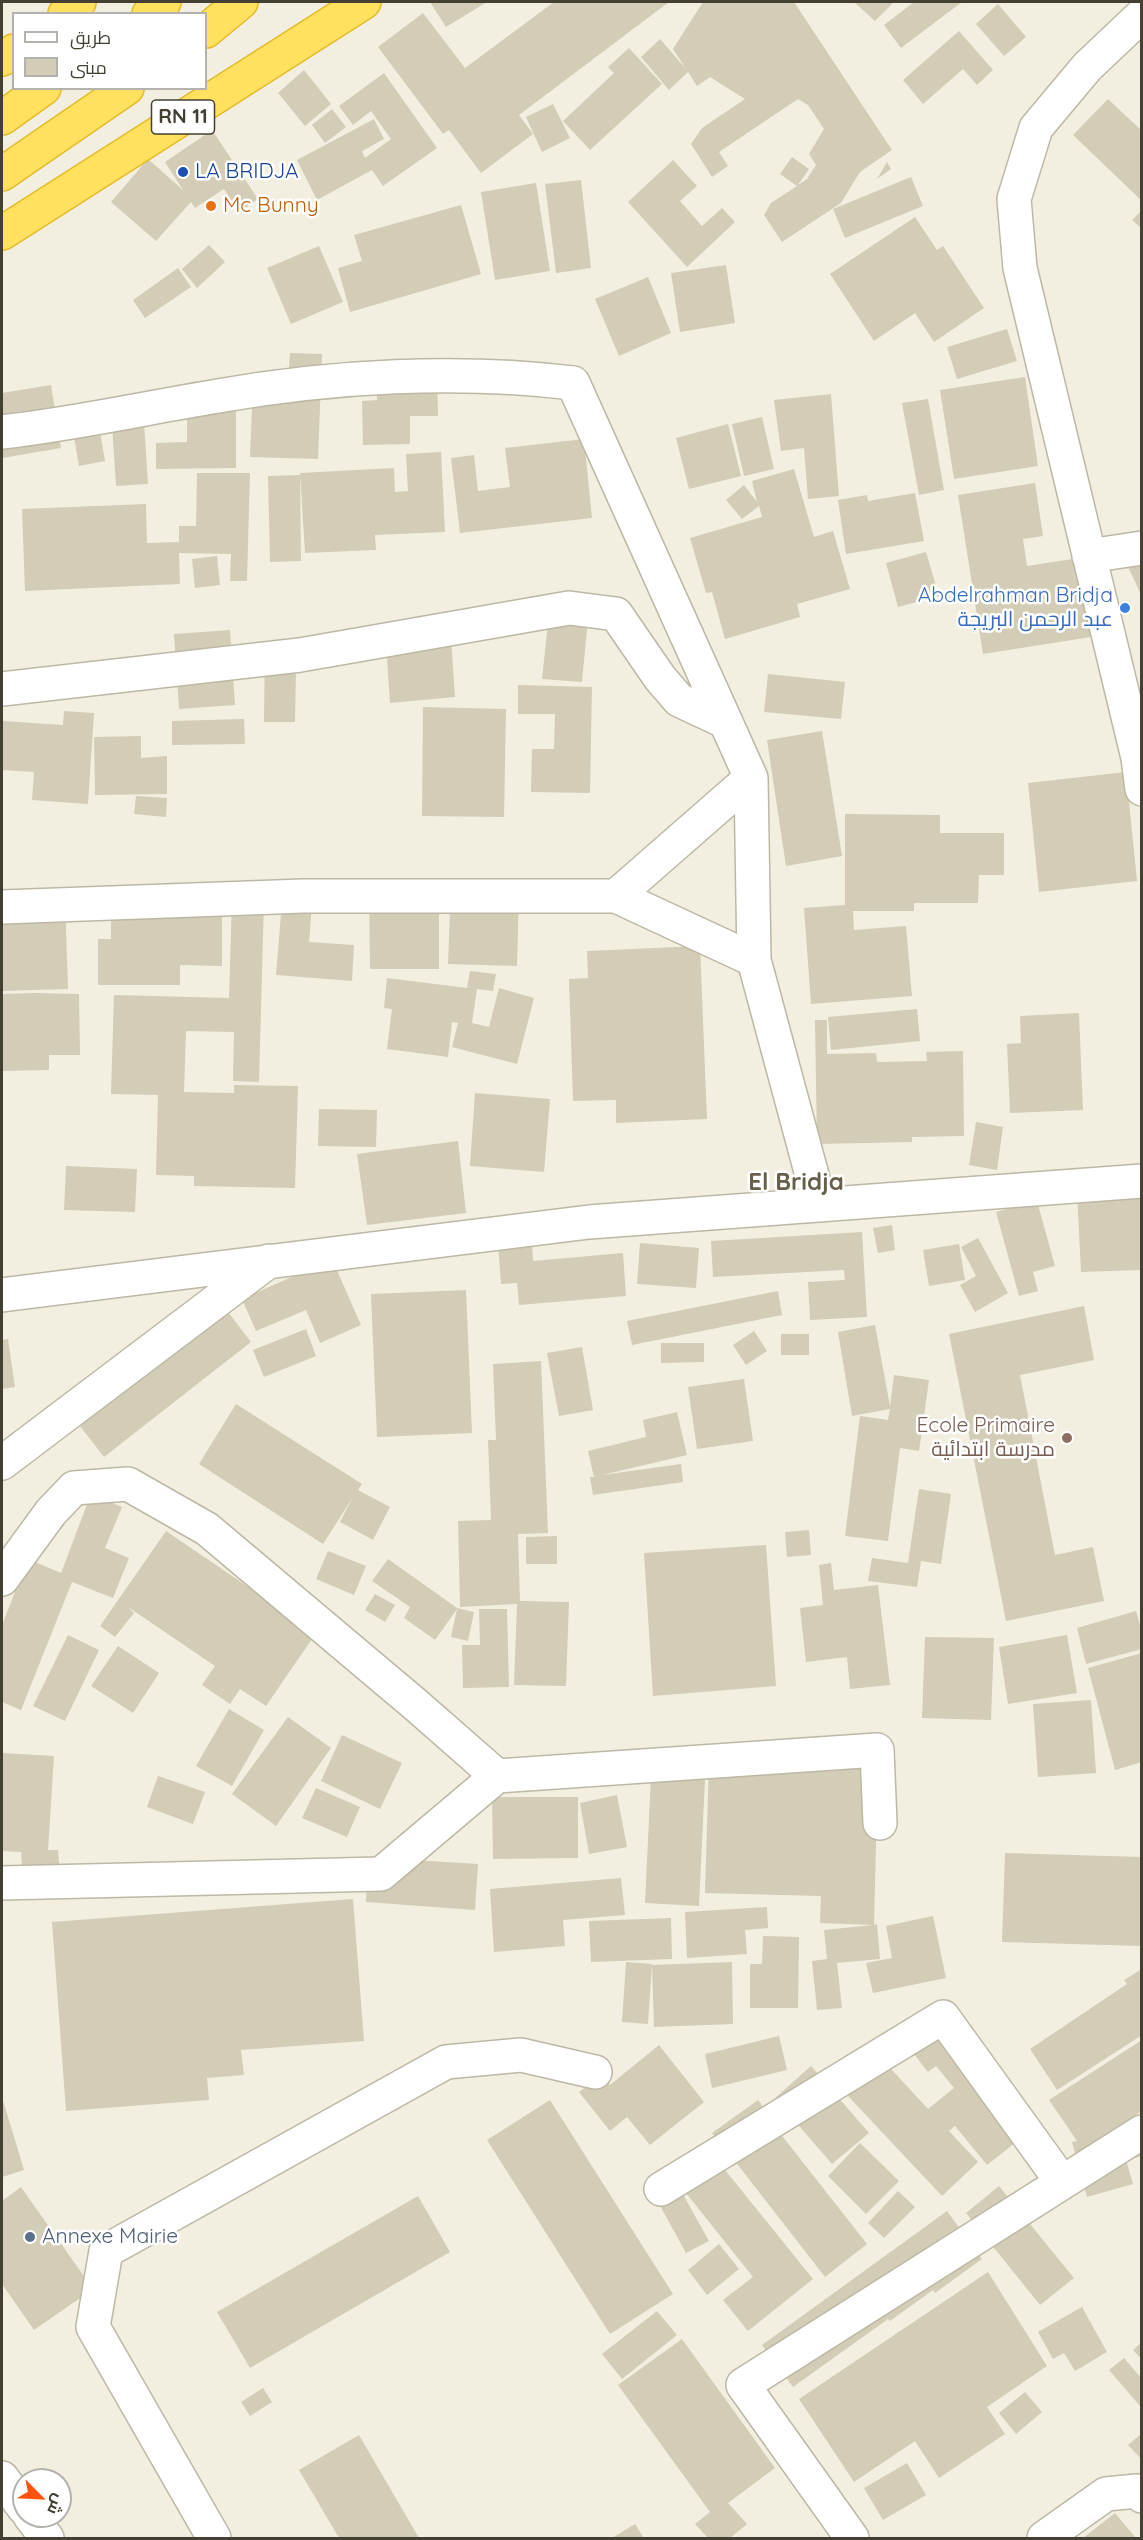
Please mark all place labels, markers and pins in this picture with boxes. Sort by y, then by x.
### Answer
place label: LA BRIDJA [195,159,299,185]
marker: LA BRIDJA [176,165,190,179]
place label: Mc Bunny [223,193,319,219]
marker: Mc Bunny [204,199,218,213]
place label: Abdelrahman Bridja عبد الرحمن البريجة [918,583,1113,633]
marker: Abdelrahman Bridja عبد الرحمن البريجة [1118,601,1132,615]
place label: Ecole Primaire مدرسة ابتدائية [916,1413,1055,1463]
marker: Ecole Primaire مدرسة ابتدائية [1060,1431,1074,1445]
place label: Annexe Mairie [42,2224,178,2250]
marker: Annexe Mairie [23,2230,37,2244]

